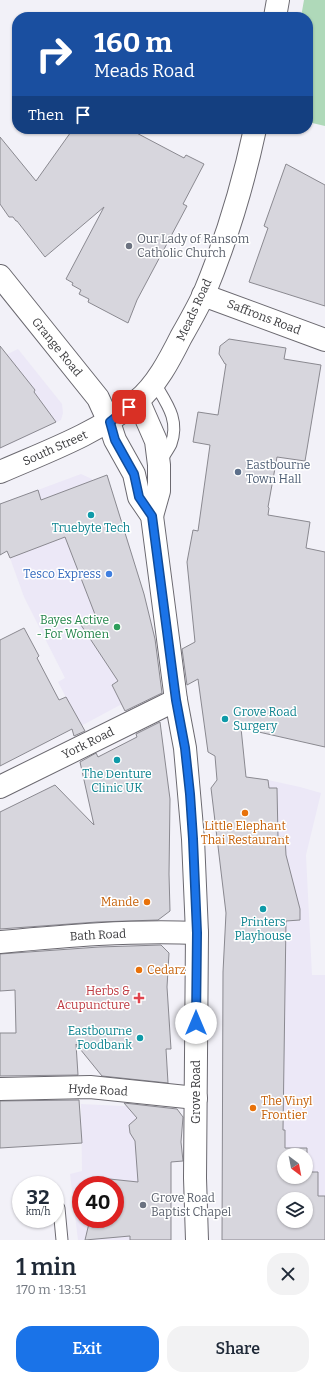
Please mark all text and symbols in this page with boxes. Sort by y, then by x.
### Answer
text: 160 m [94,26,172,59]
icon: right [28,28,80,80]
text: Meads Road [94,60,195,82]
icon: arrive [72,104,94,126]
text: Then [28,106,64,124]
place label: Our Lady of Ransom Catholic Church [137,232,250,260]
marker: Our Lady of Ransom Catholic Church [124,241,134,251]
street label: Meads Road [173,277,215,343]
street label: Saffrons Road [225,297,303,337]
street label: Grange Road [29,315,85,379]
pin [112,390,146,424]
icon: arrive [118,396,140,418]
street label: South Street [20,427,90,469]
place label: Eastbourne Town Hall [246,458,310,486]
marker: Eastbourne Town Hall [233,467,243,477]
marker: Truebyte Tech [86,510,96,520]
place label: Truebyte Tech [52,521,131,535]
place label: Tesco Express [23,567,101,581]
marker: Tesco Express [104,569,114,579]
place label: Bayes Active - For Women [36,613,109,641]
marker: Bayes Active - For Women [112,622,122,632]
place label: Grove Road Surgery [233,705,297,733]
marker: Grove Road Surgery [220,714,230,724]
street label: York Road [60,724,116,762]
marker: The Denture Clinic UK [112,755,122,765]
place label: The Denture Clinic UK [82,767,152,795]
marker: Little Elephant Thai Restaurant [240,808,250,818]
place label: Little Elephant Thai Restaurant [201,819,290,847]
place label: Mande [101,895,139,909]
marker: Mande [142,897,152,907]
marker: Printers Playhouse [258,904,268,914]
place label: Printers Playhouse [235,915,291,943]
street label: Bath Road [70,927,126,943]
place label: Cedarz [147,963,186,977]
marker: Cedarz [134,965,144,975]
place label: Herbs & Acupuncture [57,984,130,1012]
marker: Herbs & Acupuncture [133,992,145,1004]
position arrow [175,1002,217,1044]
place label: Eastbourne Foodbank [68,1024,132,1052]
marker: Eastbourne Foodbank [135,1033,145,1043]
street label: Grove Road [189,1060,203,1124]
street label: Hyde Road [68,1081,128,1099]
place label: The Vinyl Frontier [261,1094,313,1122]
marker: The Vinyl Frontier [248,1103,258,1113]
north arrow [277,1148,313,1184]
map controls [277,1148,313,1228]
speed limit sign: 40 [72,1176,124,1228]
text: 32 [27,1185,49,1209]
place label: Grove Road Baptist Chapel [151,1191,232,1219]
button: layers [277,1192,313,1228]
marker: Grove Road Baptist Chapel [138,1200,148,1210]
text: km/h [26,1206,50,1218]
text: 1 min [16,1253,76,1281]
button: close [267,1253,309,1295]
text: 170 m · 13:51 [16,1282,86,1297]
button: Exit [16,1326,159,1372]
button: Share [167,1326,309,1372]

